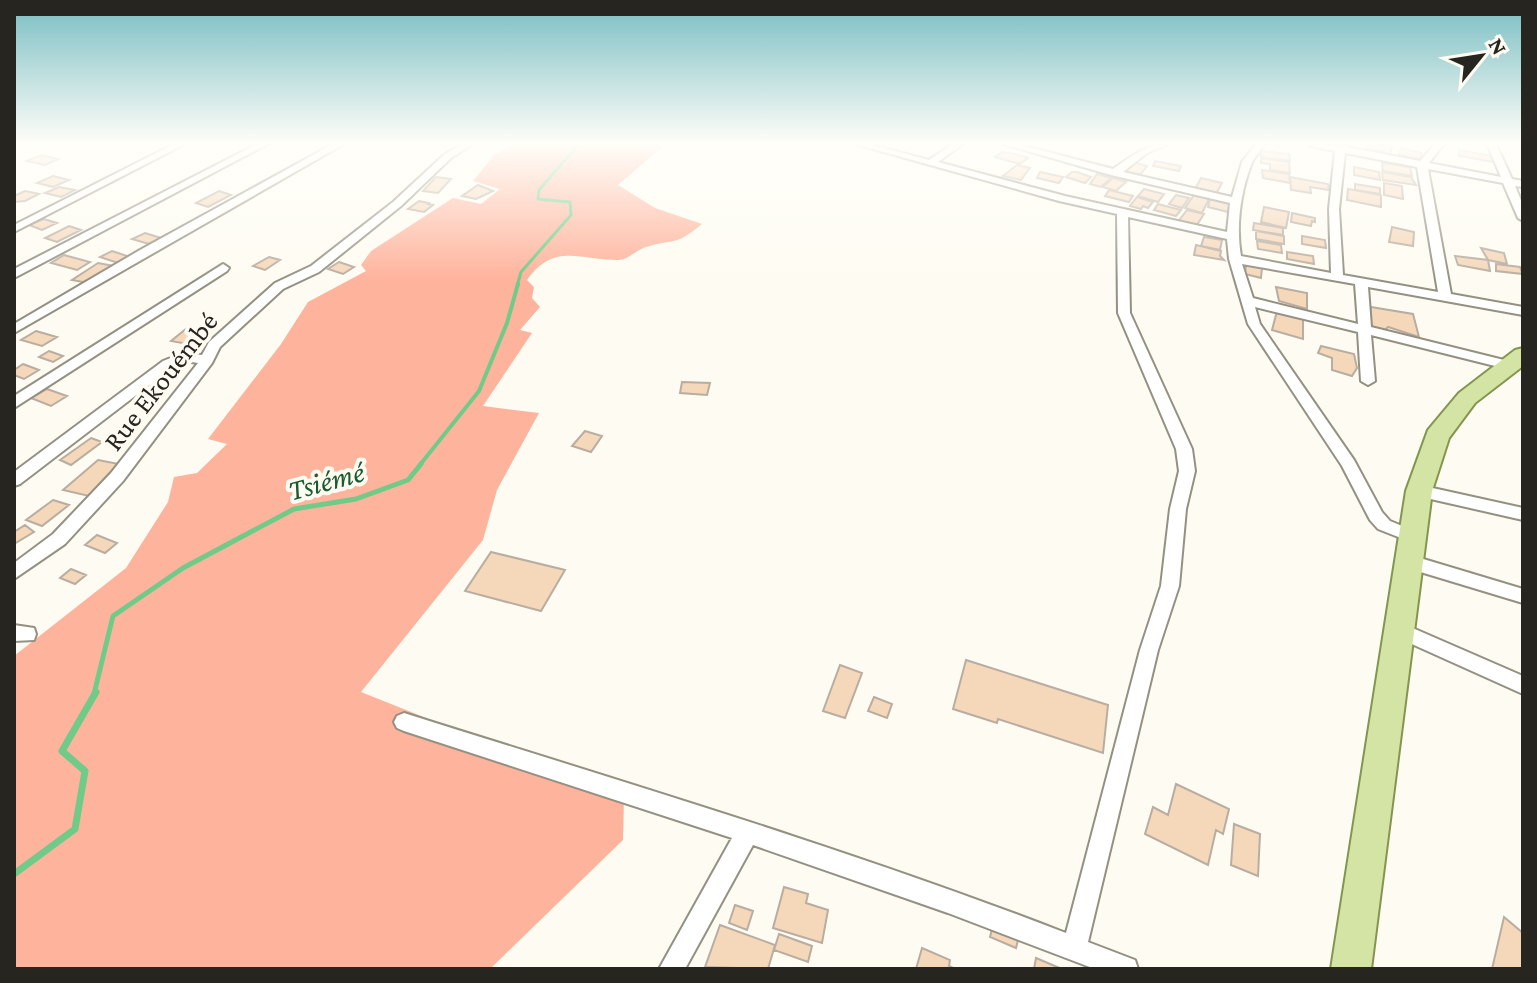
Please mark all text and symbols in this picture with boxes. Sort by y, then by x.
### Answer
north arrow [1441,16,1521,96]
text: N [1483,34,1512,59]
street label: Rue Ekouémbé [97,306,224,456]
water label: Tsiémé [284,454,369,506]

